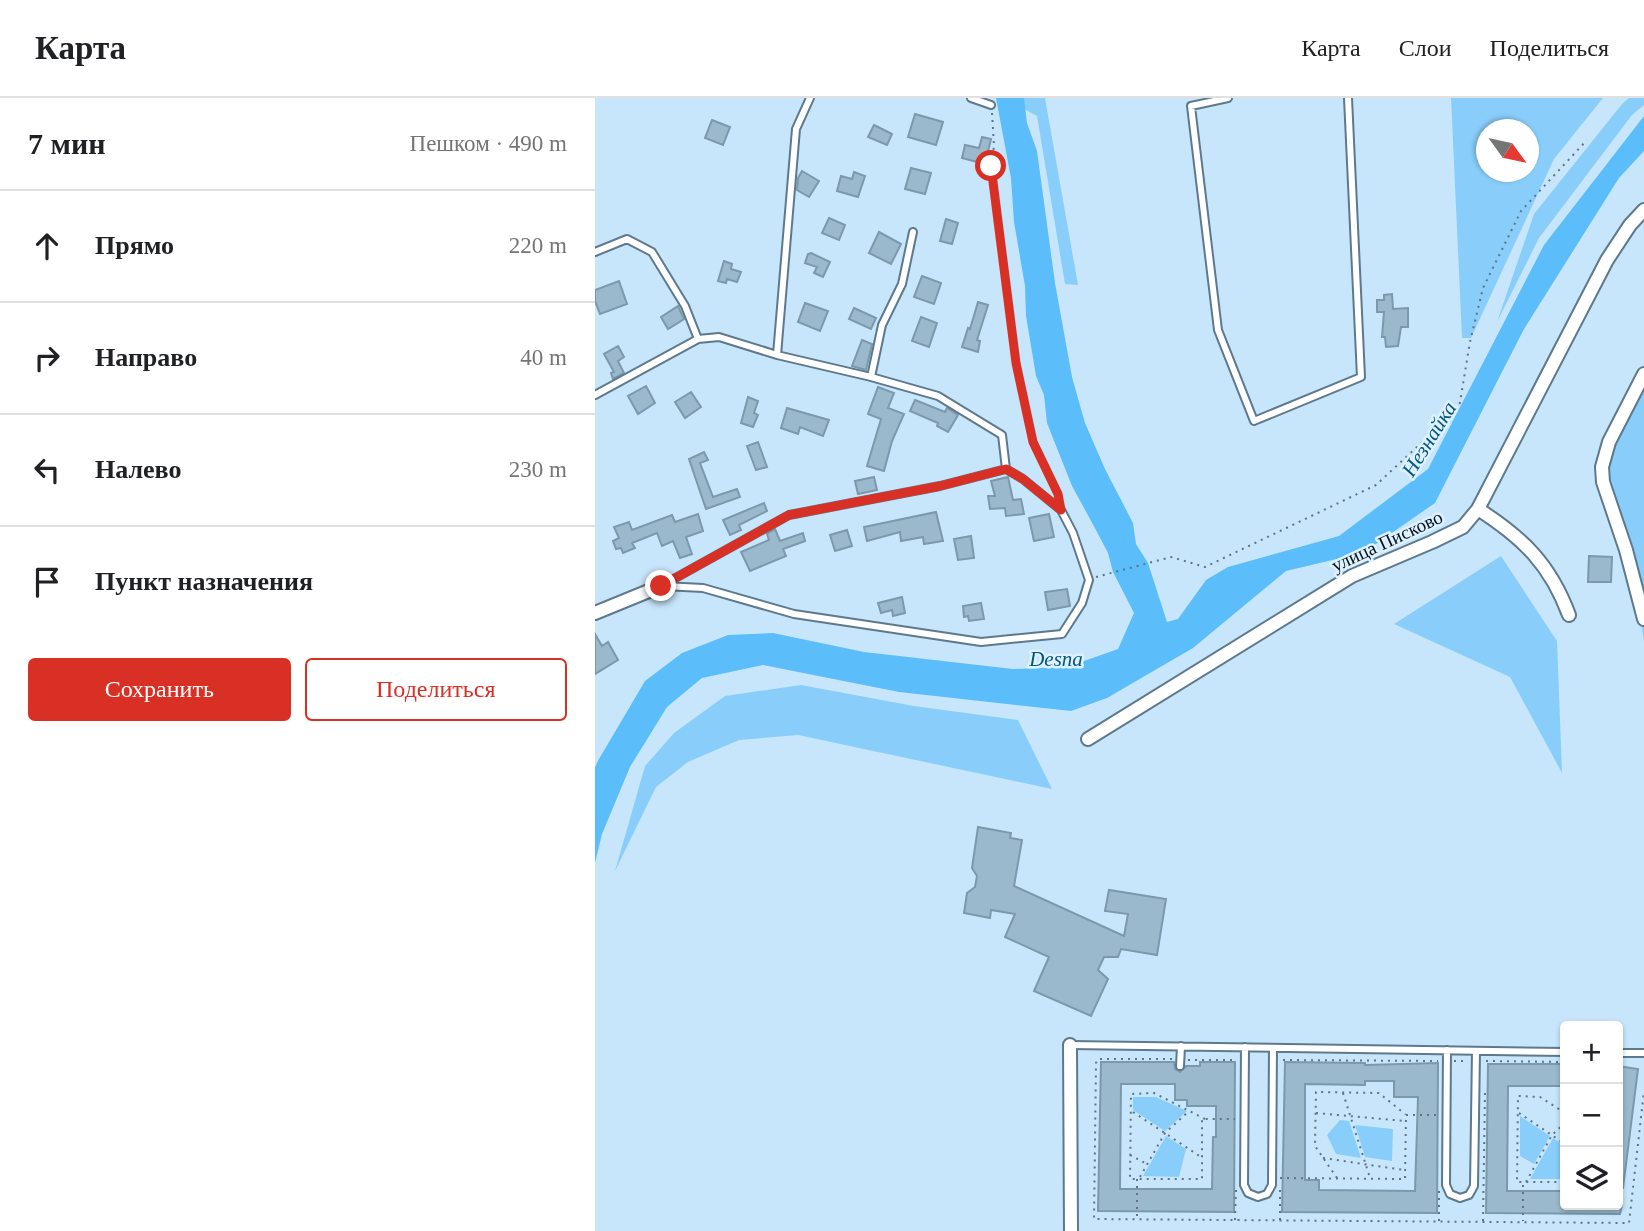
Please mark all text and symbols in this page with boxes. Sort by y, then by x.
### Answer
text: Карта [35,30,126,66]
text: Карта [1301,35,1361,61]
text: Слои [1399,35,1452,61]
text: Поделиться [1490,35,1609,61]
north arrow [1476,119,1539,182]
text: 7 мин [28,127,106,160]
text: Пешком · 490 m [410,131,567,156]
route start [975,150,1006,181]
icon: ahead [28,227,66,265]
text: Прямо [95,231,174,260]
text: 220 m [509,233,567,258]
icon: right [28,339,66,377]
text: Направо [95,343,197,372]
text: 40 m [520,345,567,370]
water label: Незнайка [1396,397,1461,482]
icon: left [28,451,66,489]
text: Налево [95,455,181,484]
text: 230 m [509,457,567,482]
street label: улица Писково [1328,506,1446,576]
icon: arrive [28,563,66,601]
text: Пункт назначения [95,567,313,596]
route end [645,570,676,601]
water label: Desna [1028,647,1083,671]
button: Сохранить [28,658,291,721]
button: Поделиться [305,658,567,721]
map controls [1560,1021,1623,1210]
button: + [1560,1021,1623,1084]
button: − [1560,1084,1623,1147]
button: layers [1560,1147,1623,1210]

